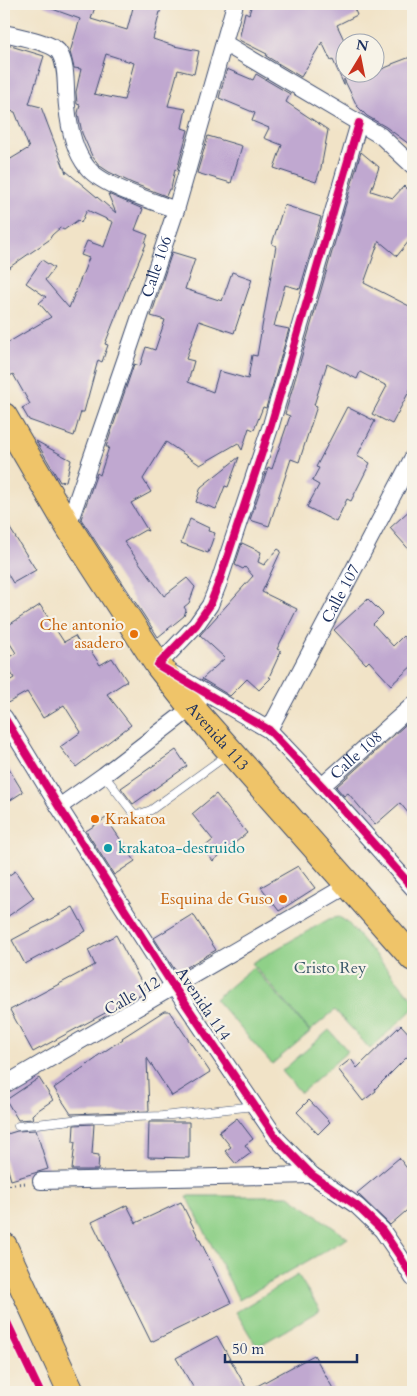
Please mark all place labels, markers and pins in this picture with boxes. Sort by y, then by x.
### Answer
place label: Che antonio asadero [39,614,124,654]
marker: Che antonio asadero [128,628,140,640]
place label: Krakatoa [105,808,166,830]
marker: Krakatoa [89,813,101,825]
place label: krakatoa-destruido [118,837,245,859]
marker: krakatoa-destruido [102,842,114,854]
place label: Esquina de Guso [160,888,273,910]
marker: Esquina de Guso [277,893,289,905]

